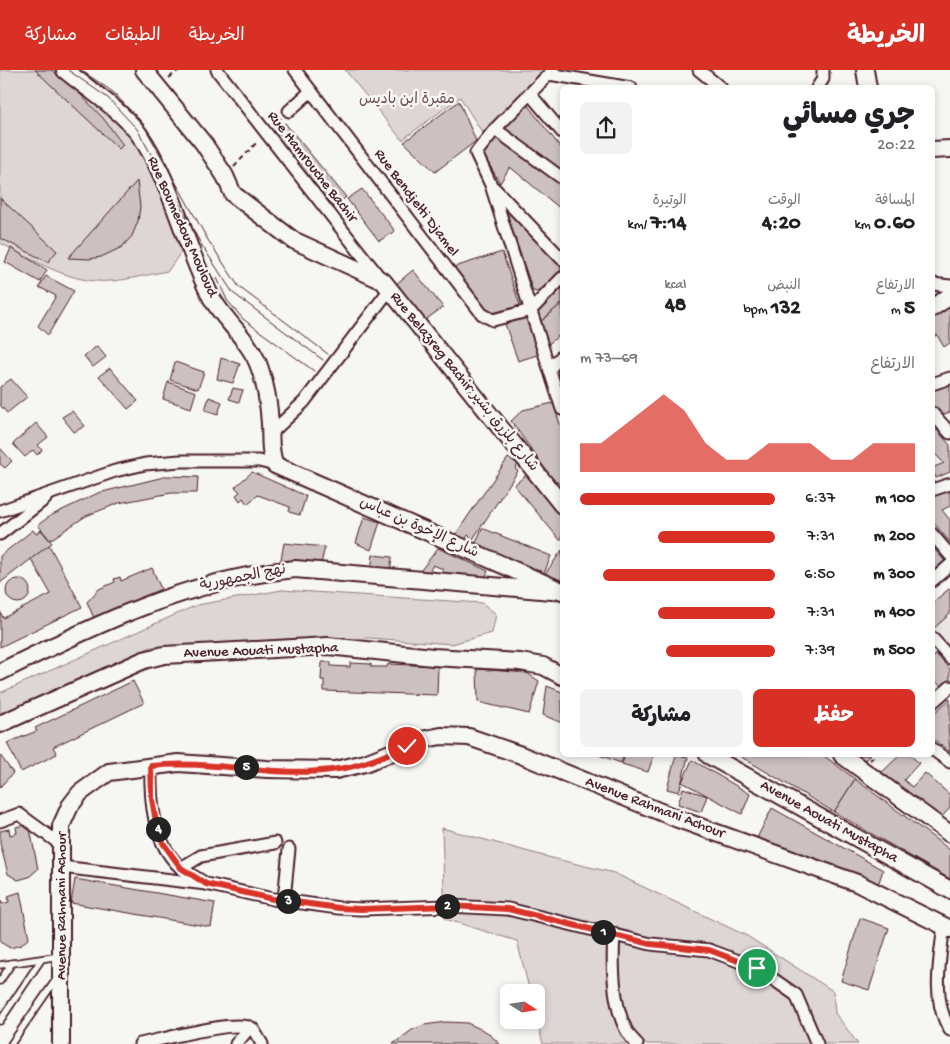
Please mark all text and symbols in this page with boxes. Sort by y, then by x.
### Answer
text: الخريطة [847,23,925,52]
text: مشاركة [25,26,77,47]
text: الطبقات [105,26,161,47]
text: الخريطة [189,26,245,47]
park label: مقبرة ابن باديس [359,91,455,109]
text: جري مسائي [783,101,915,134]
button: share [580,102,632,154]
street label: Rue Hamrouche Bachir [263,108,362,227]
text: 20:22 [877,137,915,156]
street label: Rue Bendjelti Djamel [370,146,462,260]
street label: Rue Boumedous Mouloud [143,154,222,301]
text: الوتيرة [653,193,686,210]
text: الوقت [768,193,801,210]
text: المسافة [875,193,915,210]
text: 7:14 [650,212,686,237]
text: 4:20 [762,212,801,237]
text: 0.60 [874,212,915,237]
text: /km [628,217,650,234]
text: km [854,217,874,234]
text: kcal [664,277,686,294]
text: النبض [767,278,801,295]
text: الارتفاع [876,278,915,295]
street label: Rue Belazreg Bachir;شارع بلزرق بشير [386,288,542,476]
text: 48 [665,294,686,319]
text: 132 [771,297,801,322]
text: 5 [904,297,915,322]
text: bpm [743,302,771,319]
text: m [891,302,904,319]
text: 69–73 m [580,350,638,369]
text: الارتفاع [870,356,915,375]
text: 6:37 [805,490,835,509]
text: 100 m [875,490,915,509]
street label: شارع الإخوة بن عباس [357,494,481,562]
text: 7:31 [807,528,835,547]
text: 200 m [874,528,915,547]
street label: نهج الجمهورية [198,561,288,595]
text: 6:50 [804,566,835,585]
text: 300 m [873,566,915,585]
text: 7:31 [807,604,835,623]
text: 400 m [874,604,915,623]
street label: Avenue Aouati Mustapha [183,639,339,663]
text: 7:39 [805,642,835,661]
text: 500 m [873,642,915,661]
button: مشاركة [580,689,743,747]
button: حفظ [753,689,915,747]
pin [386,725,428,767]
icon: check [393,732,421,760]
pin: 5 [234,754,258,780]
text: 5 [243,759,250,776]
street label: Avenue Rahmani Achour [583,773,729,844]
street label: Avenue Aouati Mustapha [757,777,902,868]
pin: 4 [146,816,170,842]
text: 4 [155,821,162,838]
street label: Avenue Rahmani Achour [53,830,71,980]
pin: 3 [276,888,300,914]
text: 3 [285,893,292,910]
pin: 2 [434,894,460,918]
text: 2 [444,898,451,915]
pin: 1 [590,920,616,944]
text: 1 [601,924,606,941]
pin [736,947,778,989]
icon: arrive [743,954,771,982]
north arrow [500,984,545,1029]
map controls [500,984,545,1029]

